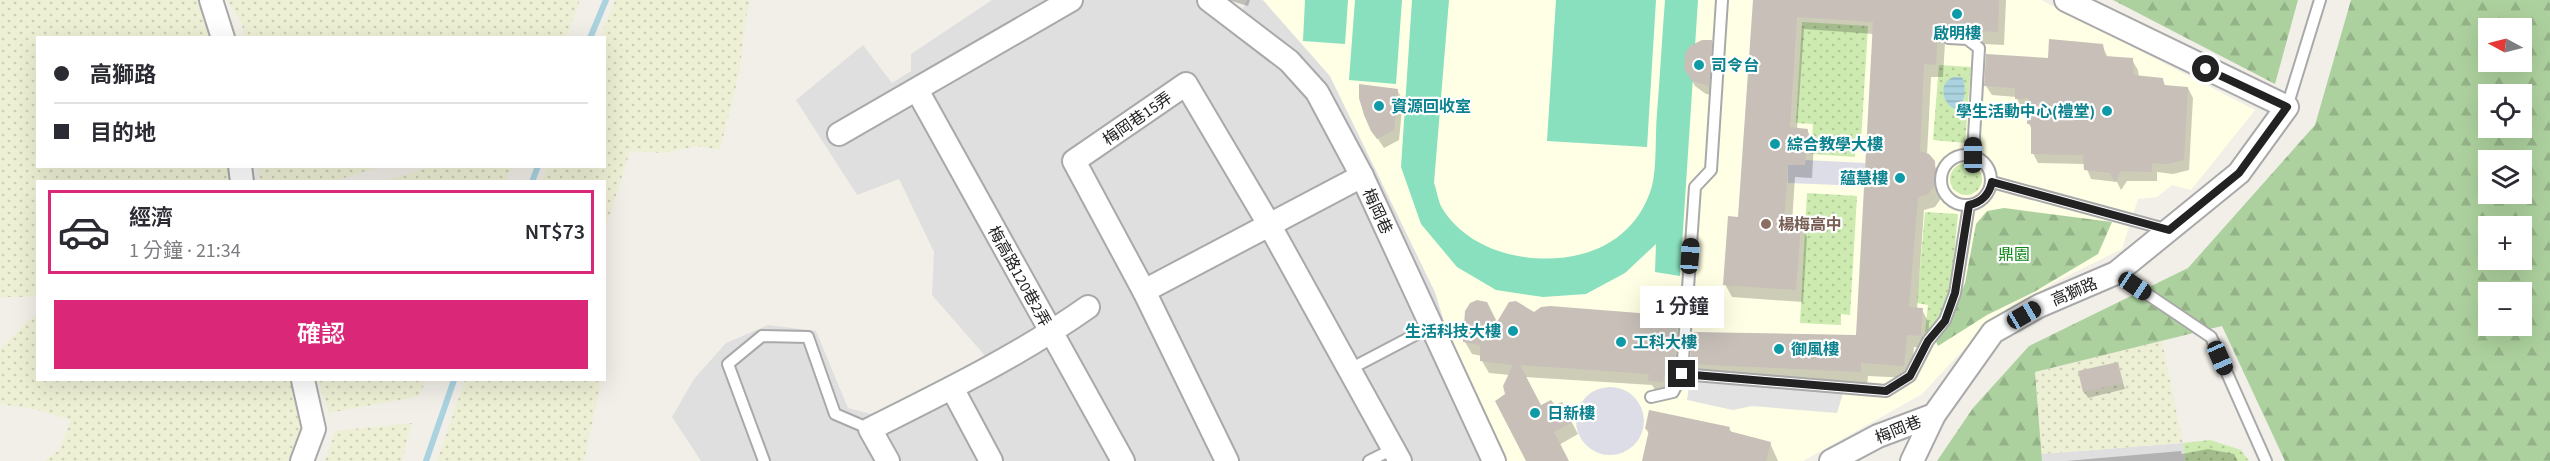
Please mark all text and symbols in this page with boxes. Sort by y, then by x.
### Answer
marker: 啟明樓 [1950,7,1964,21]
north arrow [2478,18,2532,72]
map controls [2478,18,2532,336]
place label: 啟明樓 [1933,23,1981,45]
place label: 司令台 [1711,55,1759,77]
route start [2192,55,2219,82]
marker: 司令台 [1692,58,1706,72]
text: 高獅路 [90,59,156,91]
button: locate [2478,84,2532,138]
street label: 梅岡巷15弄 [1099,87,1177,151]
place label: 資源回收室 [1391,96,1471,118]
marker: 資源回收室 [1372,99,1386,113]
place label: 學生活動中心(禮堂) [1956,101,2095,123]
marker: 學生活動中心(禮堂) [2100,104,2114,118]
text: 目的地 [90,117,156,149]
place label: 綜合教學大樓 [1787,134,1883,156]
marker: 綜合教學大樓 [1768,137,1782,151]
car [1964,137,1982,173]
button: layers [2478,150,2532,204]
place label: 蘊慧樓 [1840,168,1888,190]
marker: 蘊慧樓 [1893,171,1907,185]
street label: 梅岡巷 [1357,185,1397,238]
text: 經濟 [129,202,173,234]
icon: car [57,205,111,259]
place label: 楊梅高中 [1778,214,1842,236]
text: NT$73 [525,216,585,248]
button: + [2478,216,2532,270]
marker: 楊梅高中 [1759,217,1773,231]
street label: 梅高路120巷2弄 [982,222,1056,331]
text: 1 分鐘 · 21:34 [129,237,241,265]
car [1680,237,1700,275]
park label: 鼎園 [1998,244,2030,266]
car [2115,268,2155,304]
street label: 高獅路 [2048,272,2101,311]
button: − [2478,282,2532,336]
callout: 1 分鐘 [1640,287,1724,329]
text: 1 分鐘 [1655,293,1709,321]
car [2004,298,2044,332]
button: 確認 [54,300,588,369]
place label: 生活科技大樓 [1405,321,1501,343]
marker: 生活科技大樓 [1506,324,1520,338]
place label: 工科大樓 [1633,332,1697,354]
marker: 工科大樓 [1614,335,1628,349]
car [2204,338,2236,378]
place label: 御風樓 [1791,339,1839,361]
marker: 御風樓 [1772,342,1786,356]
route end [1668,360,1695,387]
place label: 日新樓 [1547,403,1595,425]
marker: 日新樓 [1528,406,1542,420]
street label: 梅岡巷 [1872,411,1925,449]

